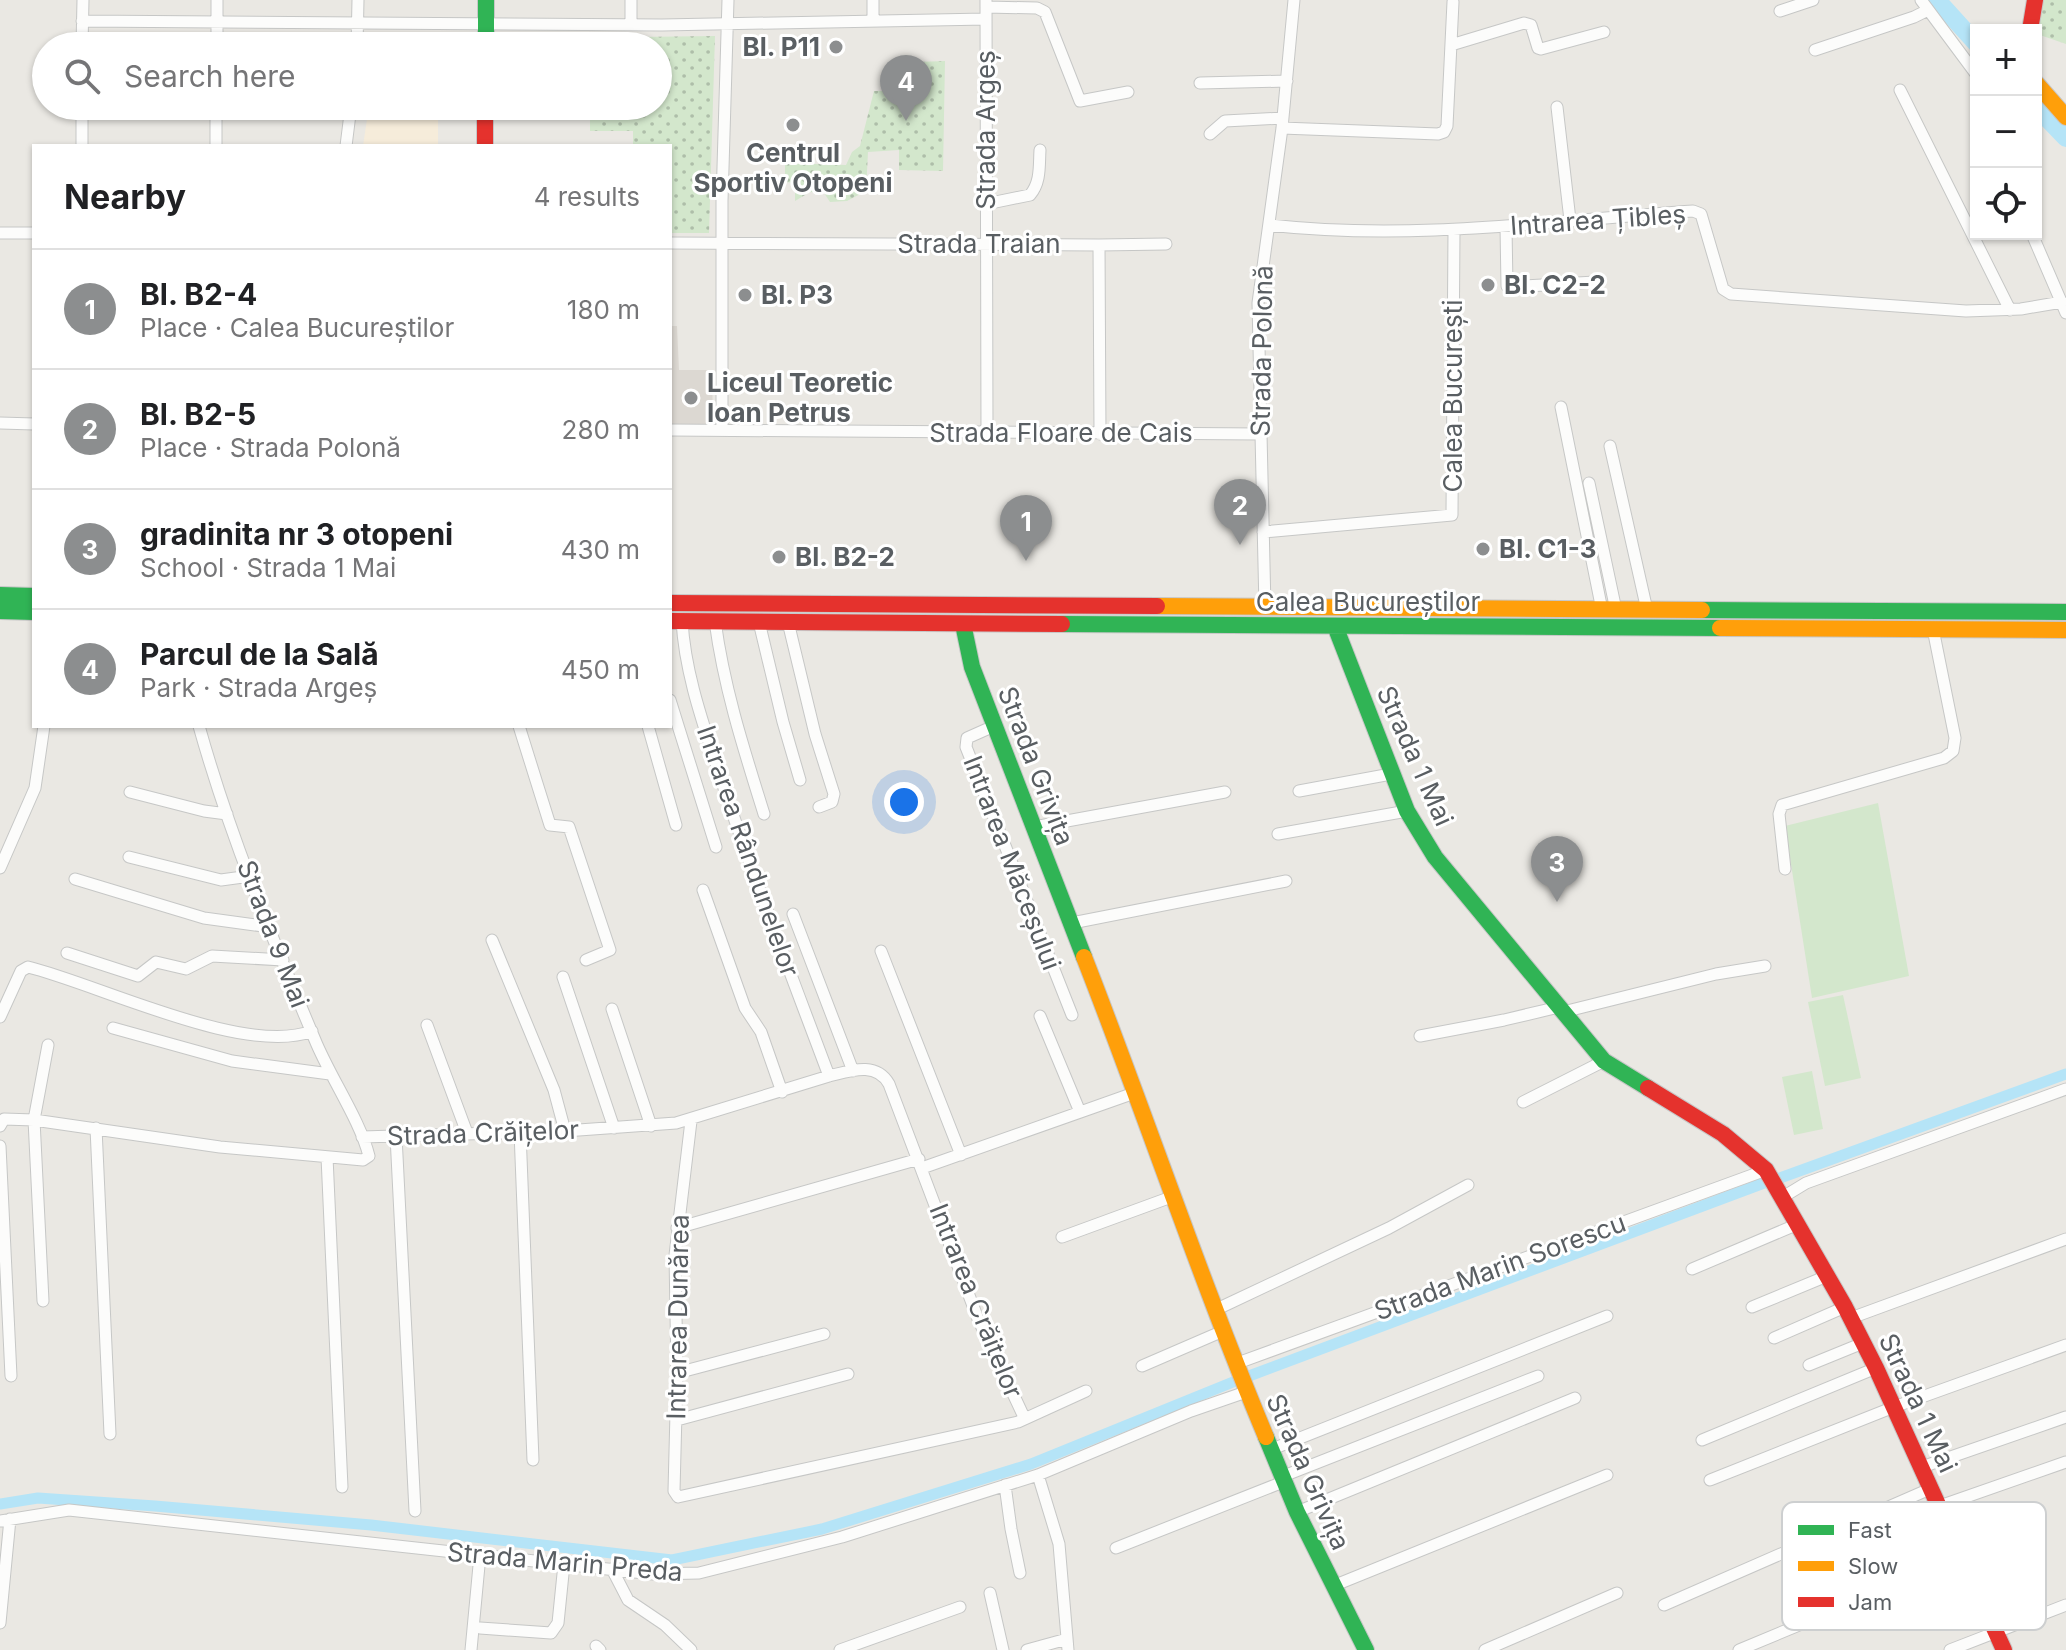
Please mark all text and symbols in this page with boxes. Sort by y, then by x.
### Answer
map controls [1970,24,2042,240]
button: + [1970,24,2042,96]
place label: Bl. P11 [742,31,820,62]
search box [32,32,672,120]
marker: Bl. P11 [827,38,845,56]
street label: Strada Argeș [970,50,1001,210]
icon: search [60,54,104,98]
pin: 4 [880,55,932,121]
text: Search here [124,58,296,94]
button: − [1970,96,2042,168]
marker: Centrul Sportiv Otopeni [784,116,802,134]
place label: Centrul Sportiv Otopeni [693,137,893,198]
button: locate [1970,168,2042,240]
text: Nearby [64,176,186,217]
text: 4 results [534,181,640,212]
street label: Intrarea Țibleș [1509,198,1687,242]
street label: Strada Traian [897,228,1061,259]
street label: Strada Polonă [1245,265,1278,437]
place label: Bl. C2-2 [1504,269,1606,300]
text: Bl. B2-4 [140,276,257,312]
marker: Bl. C2-2 [1479,276,1497,294]
place label: Bl. P3 [761,279,833,310]
marker: Bl. P3 [736,286,754,304]
text: 1 [84,294,96,325]
text: 180 m [567,294,640,325]
street label: Calea București [1437,300,1468,492]
text: Place · Calea Bucureștilor [140,312,454,343]
place label: Liceul Teoretic Ioan Petrus [707,367,893,428]
marker: Liceul Teoretic Ioan Petrus [682,389,700,407]
text: Bl. B2-5 [140,396,256,432]
text: 2 [82,414,98,445]
text: 280 m [562,414,640,445]
street label: Strada Floare de Cais [929,417,1193,448]
text: Place · Strada Polonă [140,432,401,463]
pin: 2 [1214,479,1266,545]
pin: 1 [1000,495,1052,561]
text: gradinita nr 3 otopeni [140,516,453,552]
place label: Bl. C1-3 [1499,533,1597,564]
text: 3 [82,534,98,565]
text: 430 m [561,534,640,565]
marker: Bl. C1-3 [1474,540,1492,558]
place label: Bl. B2-2 [795,541,895,572]
marker: Bl. B2-2 [770,548,788,566]
text: School · Strada 1 Mai [140,552,396,583]
street label: Calea Bucureștilor [1256,586,1480,617]
text: Parcul de la Sală [140,636,379,672]
text: 4 [81,654,99,685]
text: 450 m [561,654,640,685]
text: Park · Strada Argeș [140,672,377,703]
street label: Strada 1 Mai [1371,681,1460,830]
street label: Strada Grivița [991,682,1081,850]
street label: Intrarea Rândunelelor [691,721,806,981]
street label: Intrarea Măceșului [957,751,1068,974]
your location [884,782,924,822]
pin: 3 [1531,836,1583,902]
street label: Strada 9 Mai [231,856,316,1012]
street label: Strada Crăițelor [386,1114,580,1152]
street label: Intrarea Crăițelor [922,1199,1030,1403]
street label: Strada Marin Sorescu [1370,1207,1630,1326]
street label: Intrarea Dunărea [660,1214,695,1420]
street label: Strada 1 Mai [1873,1328,1964,1477]
street label: Strada Grivița [1259,1389,1357,1555]
legend [1782,1502,2046,1630]
text: Fast [1848,1517,1892,1543]
street label: Strada Marin Preda [446,1536,684,1587]
text: Slow [1848,1553,1898,1579]
text: Jam [1848,1589,1892,1615]

